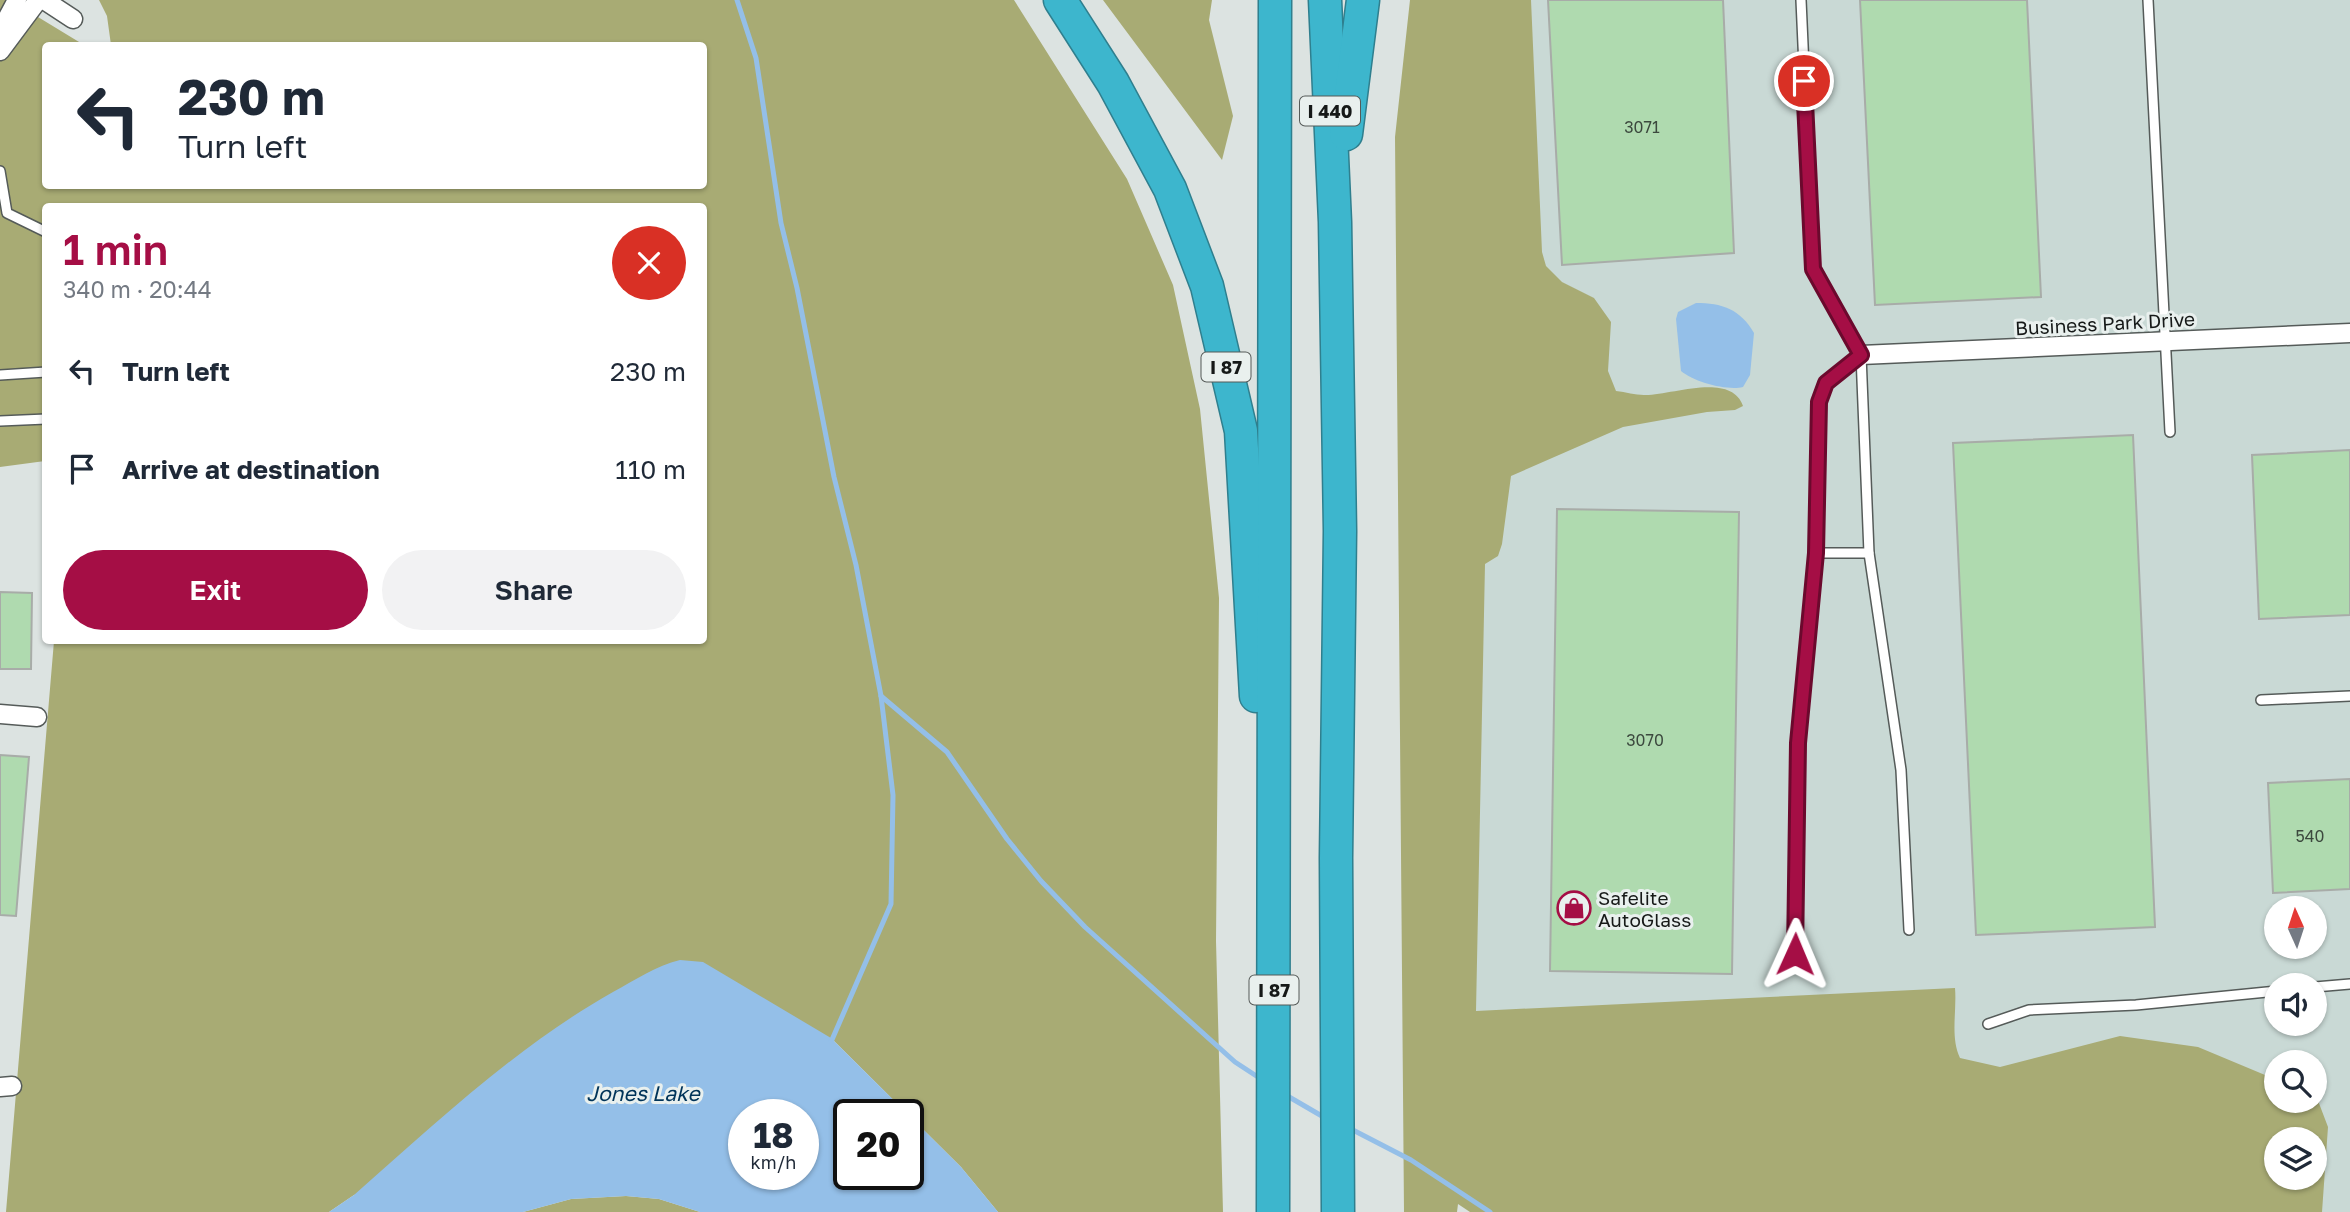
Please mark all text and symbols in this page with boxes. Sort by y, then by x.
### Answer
pin [1774,51,1834,111]
icon: arrive [1785,62,1823,100]
text: 230 m [178,67,325,126]
icon: left [63,70,154,161]
road number: I 440 [1300,96,1360,126]
house number: 3071 [1624,117,1660,137]
text: Turn left [178,127,307,165]
text: 1 min [63,224,168,274]
button: close [612,226,686,300]
text: 340 m · 20:44 [63,275,212,303]
street label: Business Park Drive [2015,307,2195,339]
icon: left [63,352,101,390]
road number: I 87 [1202,352,1250,382]
text: Turn left [122,356,230,387]
text: 230 m [610,356,686,387]
icon: arrive [63,450,101,488]
text: Arrive at destination [122,454,380,485]
text: 110 m [615,454,686,485]
button: Exit [63,550,368,630]
button: Share [382,550,686,630]
house number: 3070 [1626,730,1664,750]
house number: 540 [2296,826,2324,846]
place label: Safelite AutoGlass [1598,886,1691,931]
shop icon: Safelite AutoGlass [1555,889,1593,927]
north arrow [2264,896,2328,959]
map controls [2264,896,2327,1190]
position arrow [1758,917,1832,991]
button: sound [2264,973,2327,1036]
road number: I 87 [1250,975,1298,1004]
button: search [2264,1050,2327,1113]
water label: Jones Lake [586,1080,702,1106]
speed limit sign: 20 [833,1099,924,1190]
text: 18 [753,1114,794,1156]
button: layers [2264,1127,2327,1190]
text: km/h [751,1151,796,1173]

